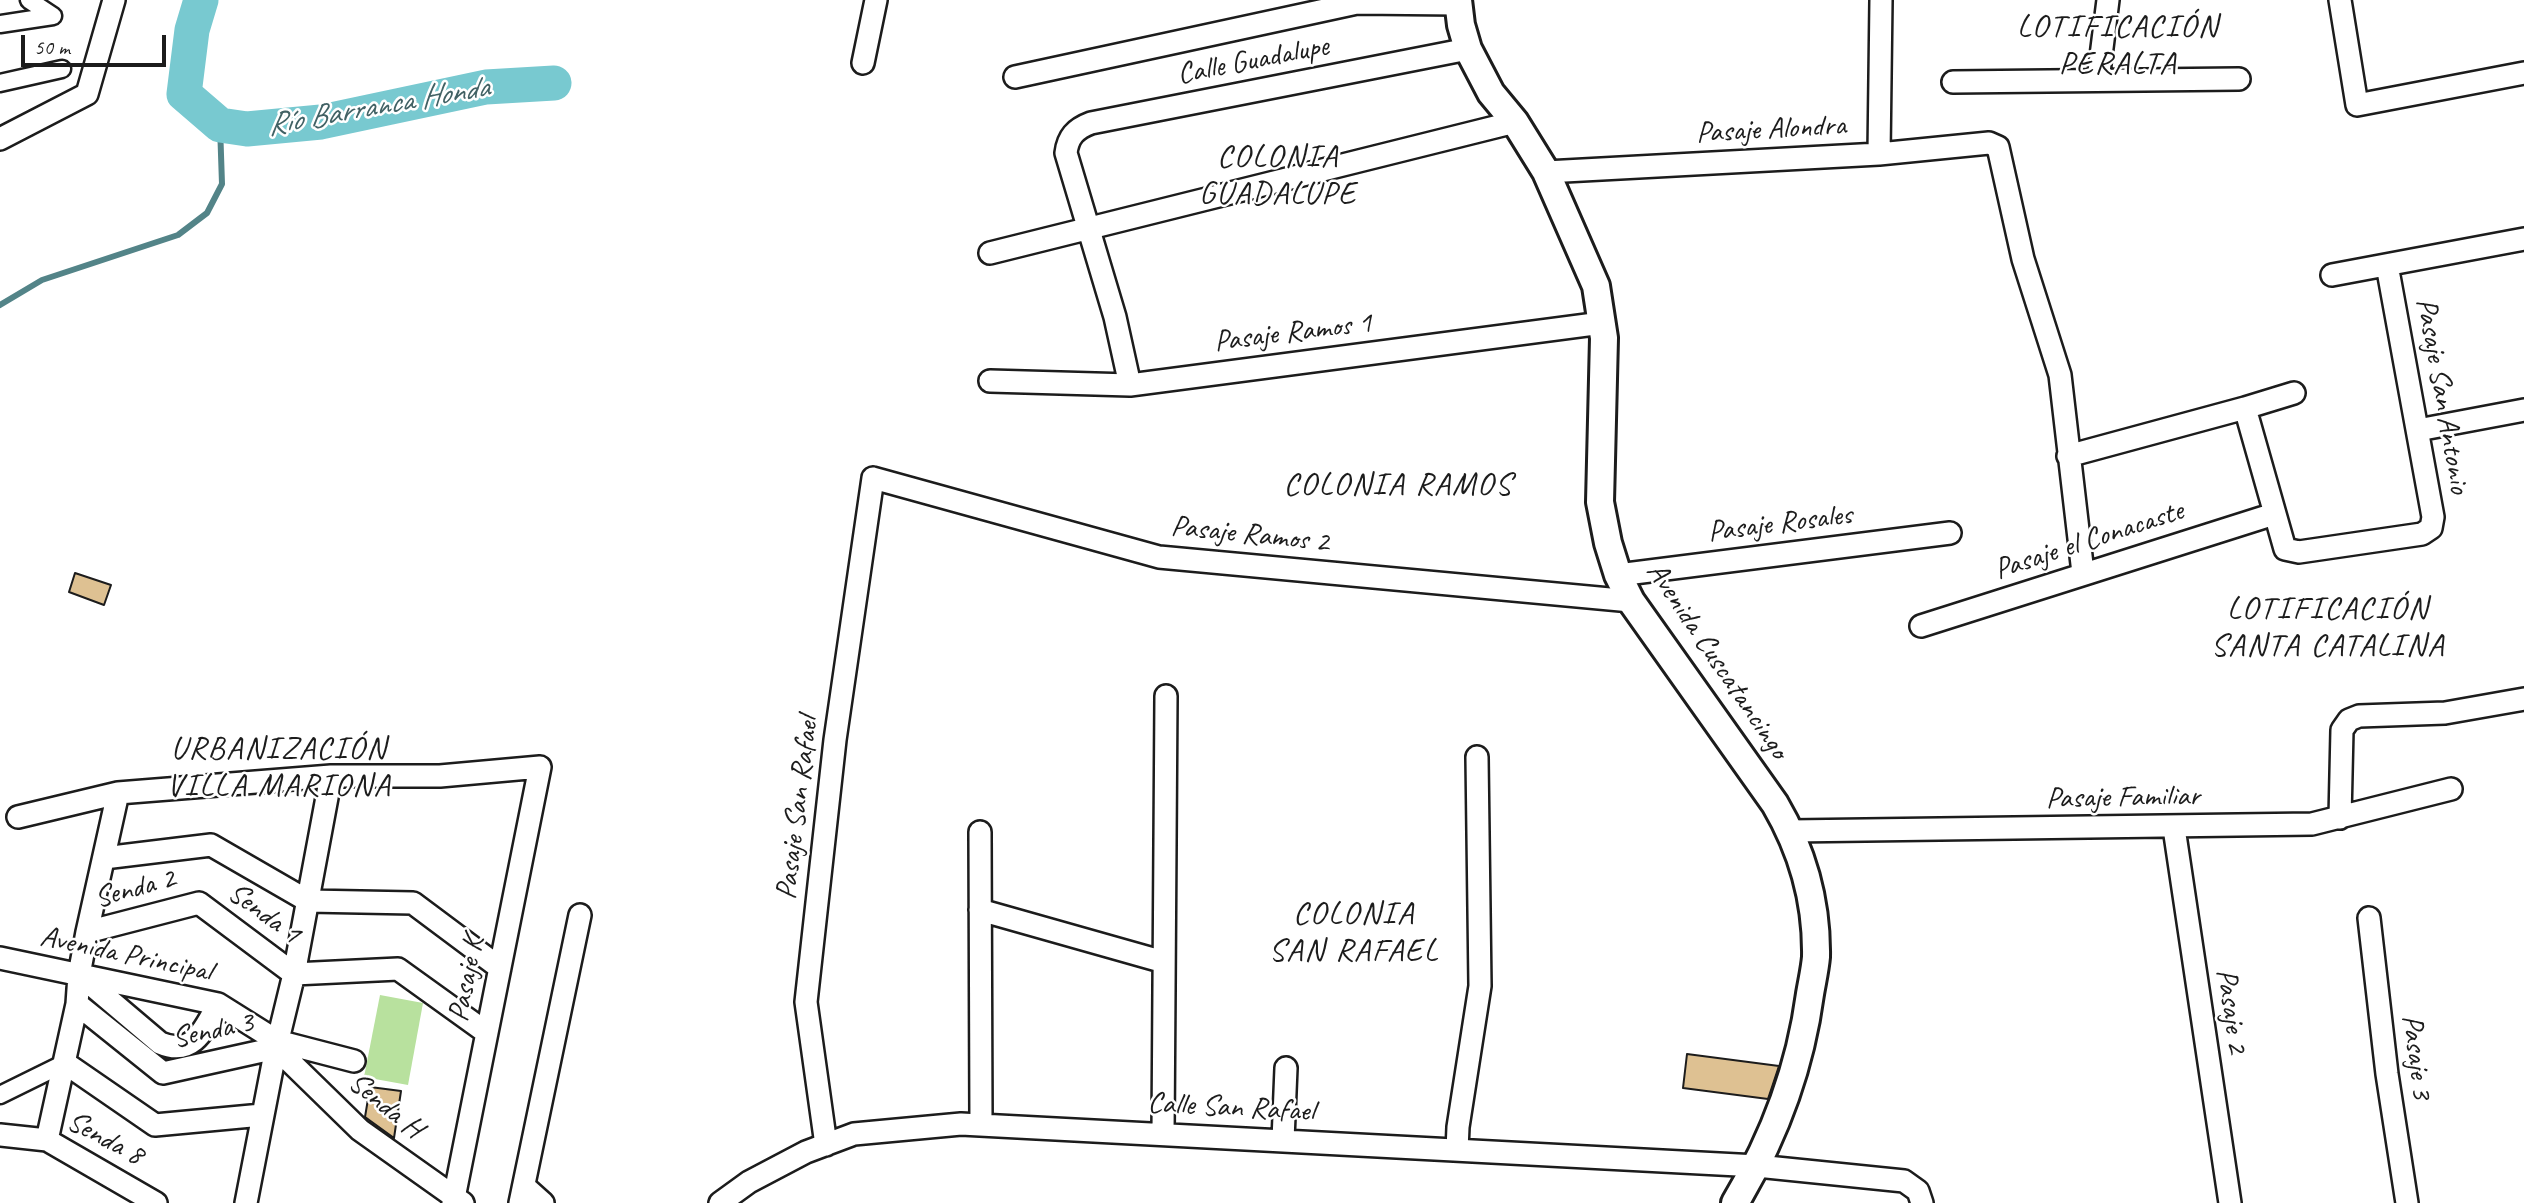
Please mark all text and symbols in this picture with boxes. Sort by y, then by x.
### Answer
district label: LOTIFICACIÓN PERALTA [2019,9,2217,84]
scale bar [24,21,170,65]
street label: Calle Guadalupe [1174,29,1332,93]
text: 50 m [34,34,70,60]
water label: Río Barranca Honda [264,69,492,145]
street label: Pasaje Alondra [1695,108,1847,152]
district label: COLONIA GUADALUPE [1200,139,1356,214]
street label: Pasaje San Antonio [2407,295,2477,497]
street label: Pasaje Ramos 1 [1212,305,1374,361]
district label: COLONIA RAMOS [1287,467,1509,505]
street label: Pasaje el Conacaste [1990,494,2188,588]
street label: Pasaje Rosales [1706,497,1854,551]
street label: Pasaje Ramos 2 [1169,509,1331,561]
street label: Avenida Cuscatancingo [1638,556,1796,766]
district label: LOTIFICACIÓN SANTA CATALINA [2212,591,2444,666]
street label: Pasaje San Rafael [769,715,827,901]
district label: URBANIZACIÓN VILLA MARIONA [170,731,388,806]
street label: Pasaje Familiar [2046,779,2200,817]
street label: Senda 2 [91,861,179,917]
street label: Senda 1 [220,875,308,953]
district label: COLONIA SAN RAFAEL [1270,896,1438,971]
street label: Avenida Principal [37,919,215,991]
street label: Pasaje K [441,933,493,1025]
street label: Pasaje 2 [2207,967,2255,1055]
street label: Senda 3 [169,1005,257,1057]
street label: Pasaje 3 [2393,1013,2439,1101]
street label: Senda H [341,1065,429,1147]
street label: Calle San Rafael [1147,1086,1315,1130]
street label: Senda 8 [60,1104,150,1174]

